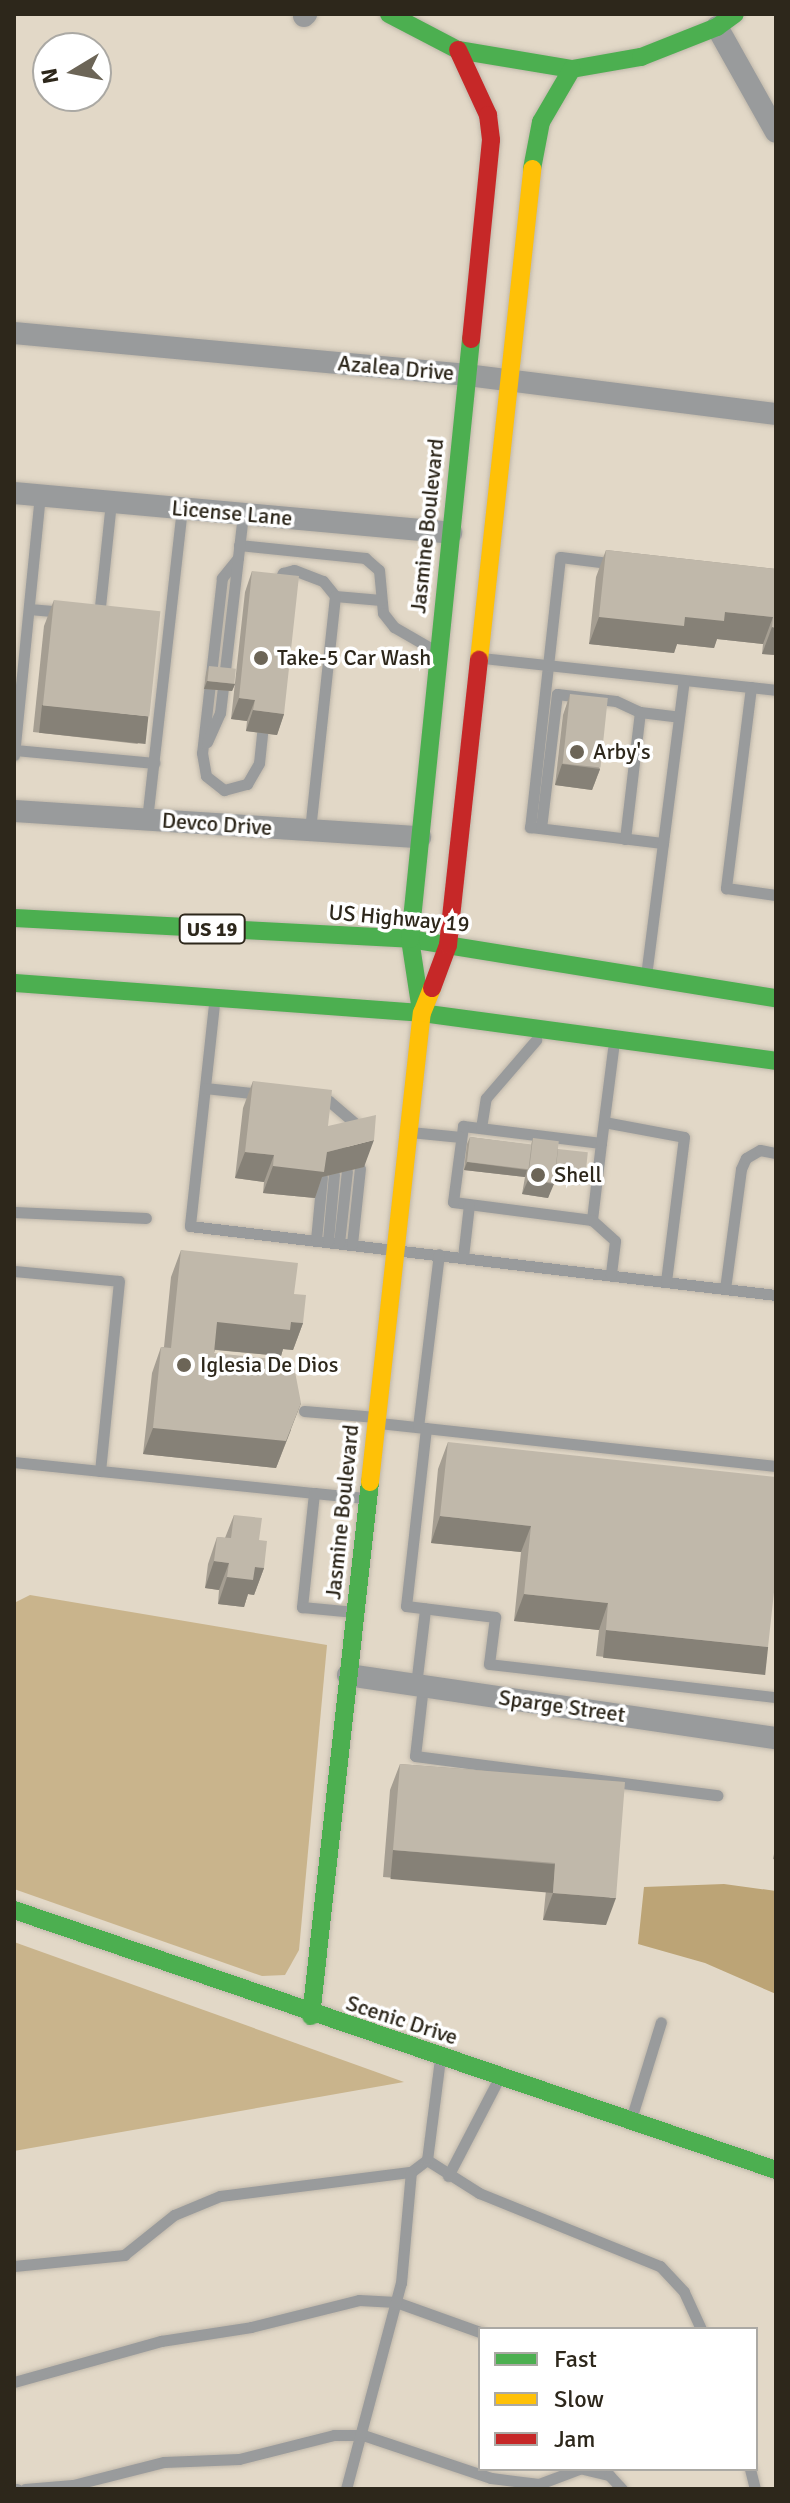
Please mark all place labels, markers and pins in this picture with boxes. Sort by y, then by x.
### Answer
place label: Take-5 Car Wash [277,645,431,671]
marker: Take-5 Car Wash [252,649,270,667]
place label: Arby's [593,739,651,765]
marker: Arby's [568,743,586,761]
place label: Shell [554,1162,602,1188]
marker: Shell [529,1166,547,1184]
place label: Iglesia De Dios [200,1352,338,1378]
marker: Iglesia De Dios [175,1356,193,1374]

